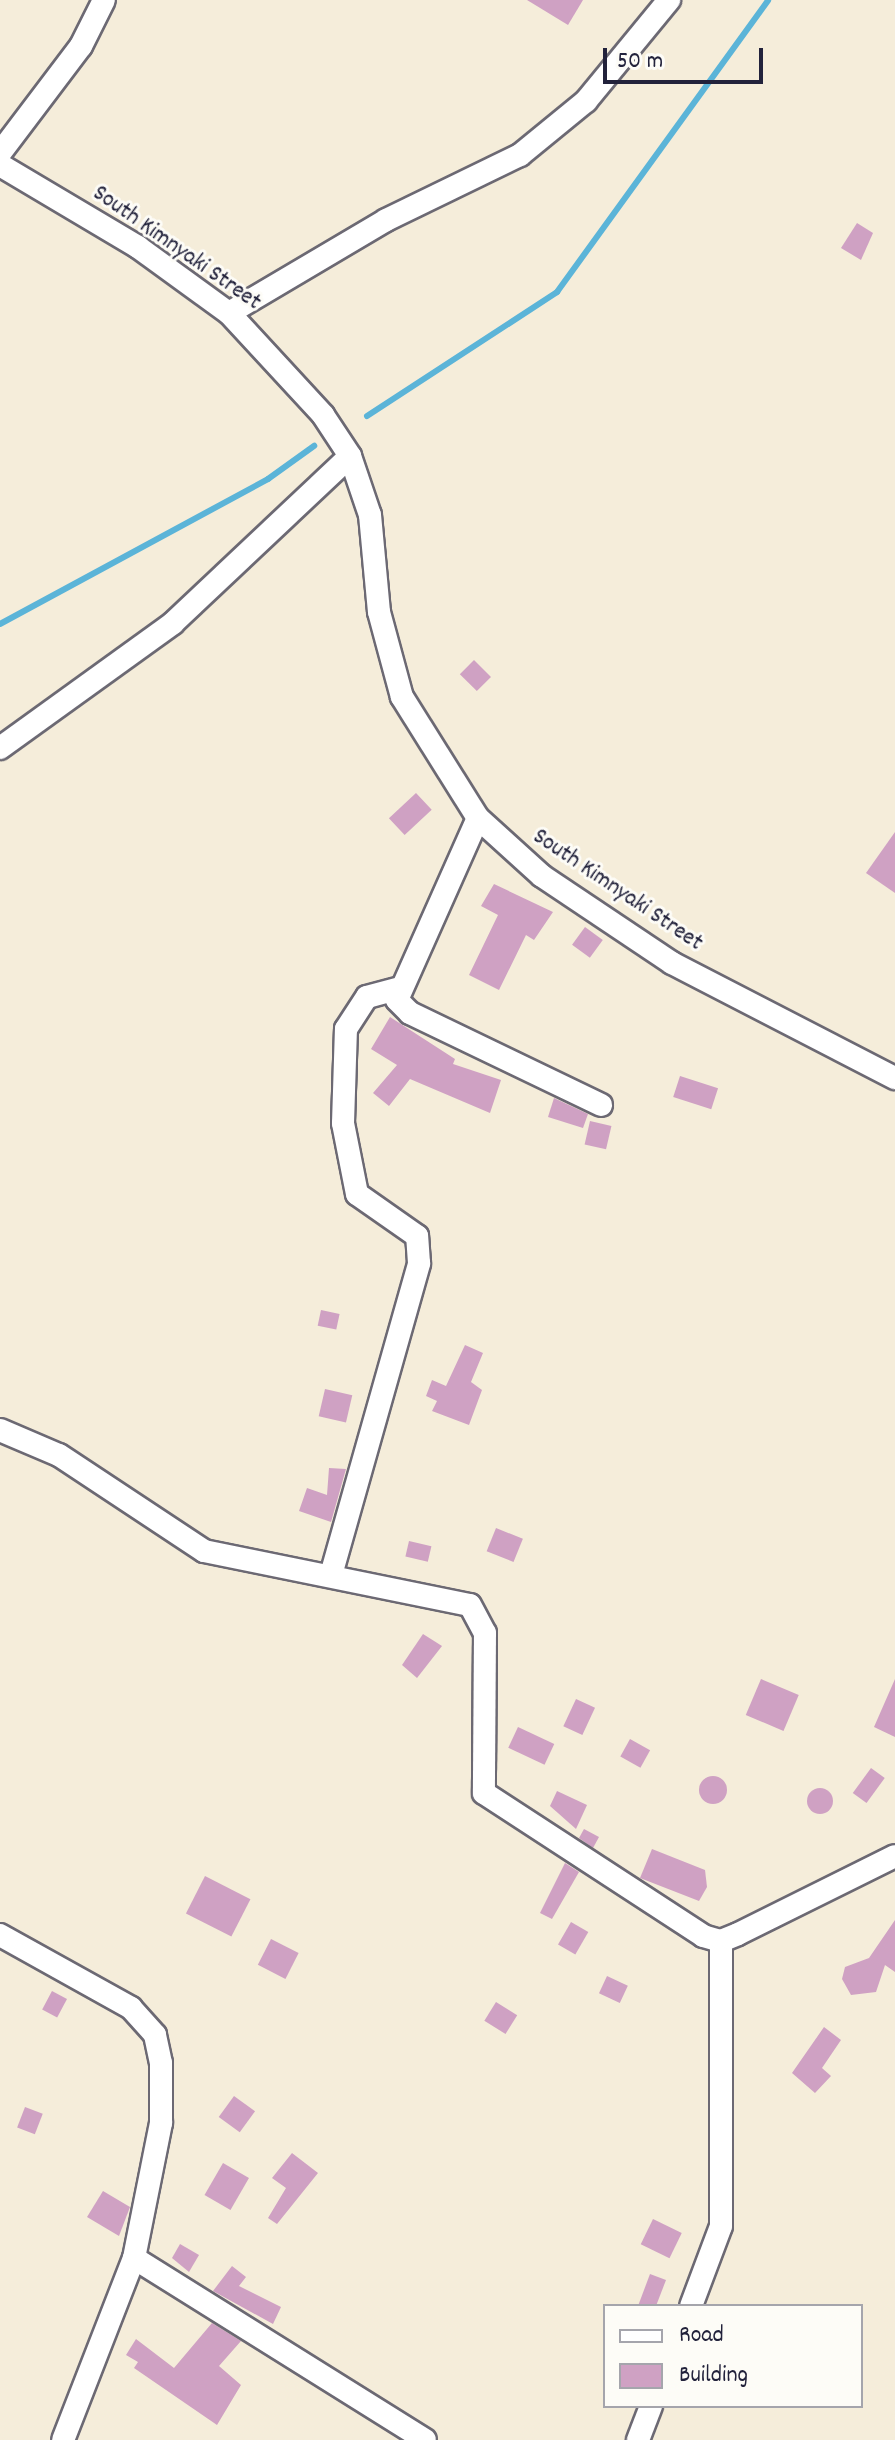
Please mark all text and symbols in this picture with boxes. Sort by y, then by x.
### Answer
scale bar [607,32,767,82]
text: 50 m [617,45,663,79]
street label: South Kimnyaki Street [86,180,266,318]
street label: South Kimnyaki Street [526,823,708,959]
legend [603,2304,863,2408]
text: Road [679,2319,724,2353]
text: Building [679,2359,748,2393]

